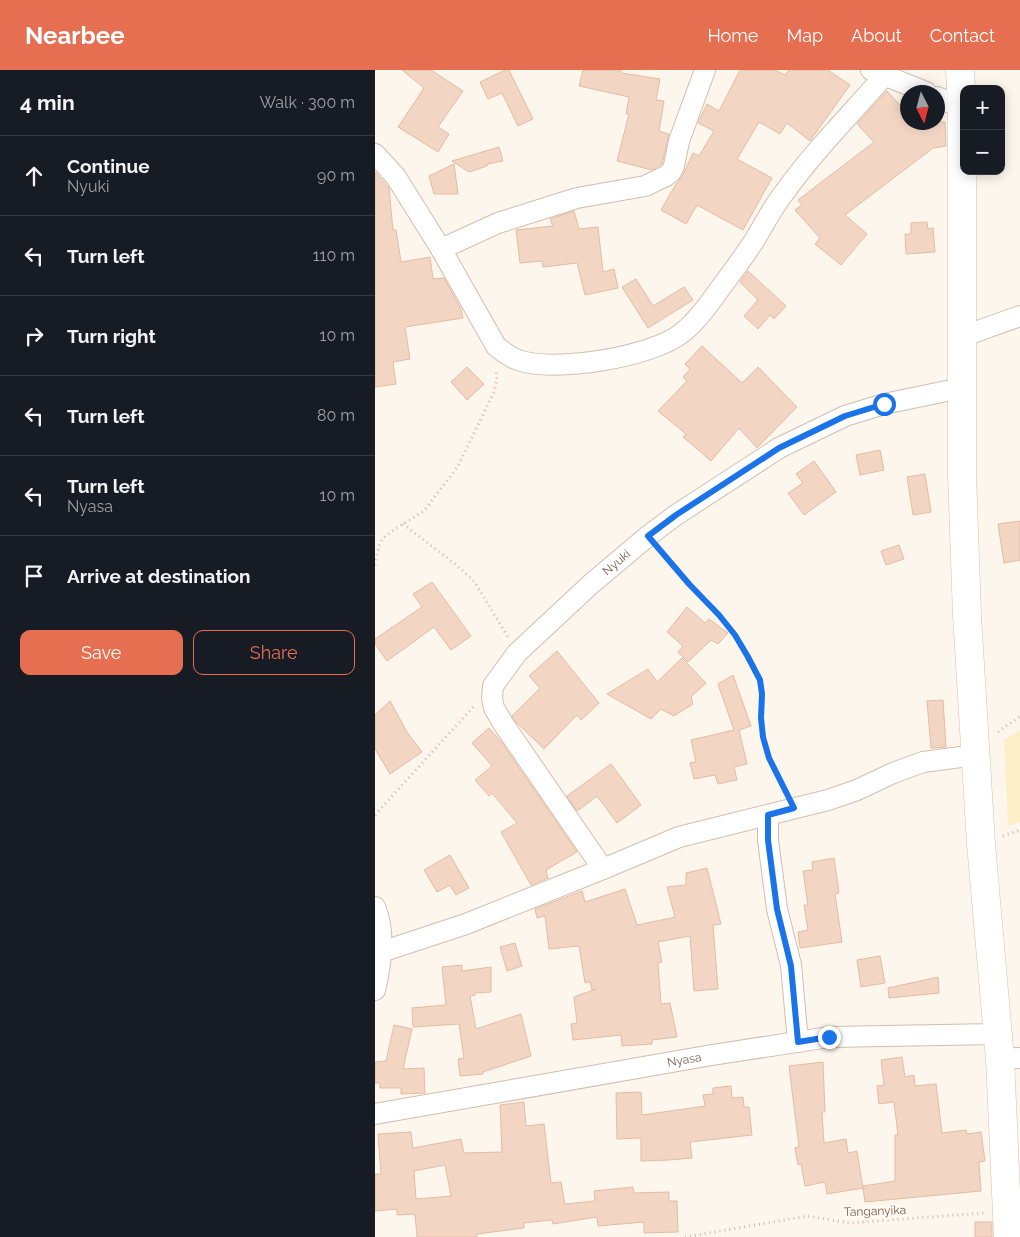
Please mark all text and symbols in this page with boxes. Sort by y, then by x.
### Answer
text: Nearbee [25,21,125,50]
text: Home [707,25,758,46]
text: Map [786,25,823,46]
text: About [851,25,902,46]
text: Contact [930,25,995,46]
north arrow [900,85,945,130]
map controls [960,85,1005,175]
button: + [960,85,1005,130]
text: 4 min [20,90,75,115]
text: Walk · 300 m [259,93,355,112]
button: − [960,130,1005,175]
text: Continue [67,155,150,177]
icon: ahead [20,162,48,190]
text: 90 m [317,166,355,185]
text: Nyuki [67,177,110,196]
icon: left [20,242,48,270]
text: Turn left [67,245,144,267]
text: 110 m [313,246,355,265]
icon: right [20,322,48,350]
text: Turn right [67,325,156,347]
text: 10 m [320,326,355,345]
route start [873,393,896,416]
icon: left [20,402,48,430]
text: Turn left [67,405,144,427]
text: 80 m [317,406,355,425]
text: Turn left [67,475,144,497]
icon: left [20,482,48,510]
text: 10 m [320,486,355,505]
text: Nyasa [67,497,113,516]
street label: Nyuki [600,547,633,578]
icon: arrive [20,562,48,590]
text: Arrive at destination [67,565,251,587]
button: Save [20,630,183,675]
button: Share [193,630,355,675]
route end [818,1026,841,1049]
street label: Nyasa [666,1050,702,1070]
street label: Tanganyika [844,1203,906,1219]

